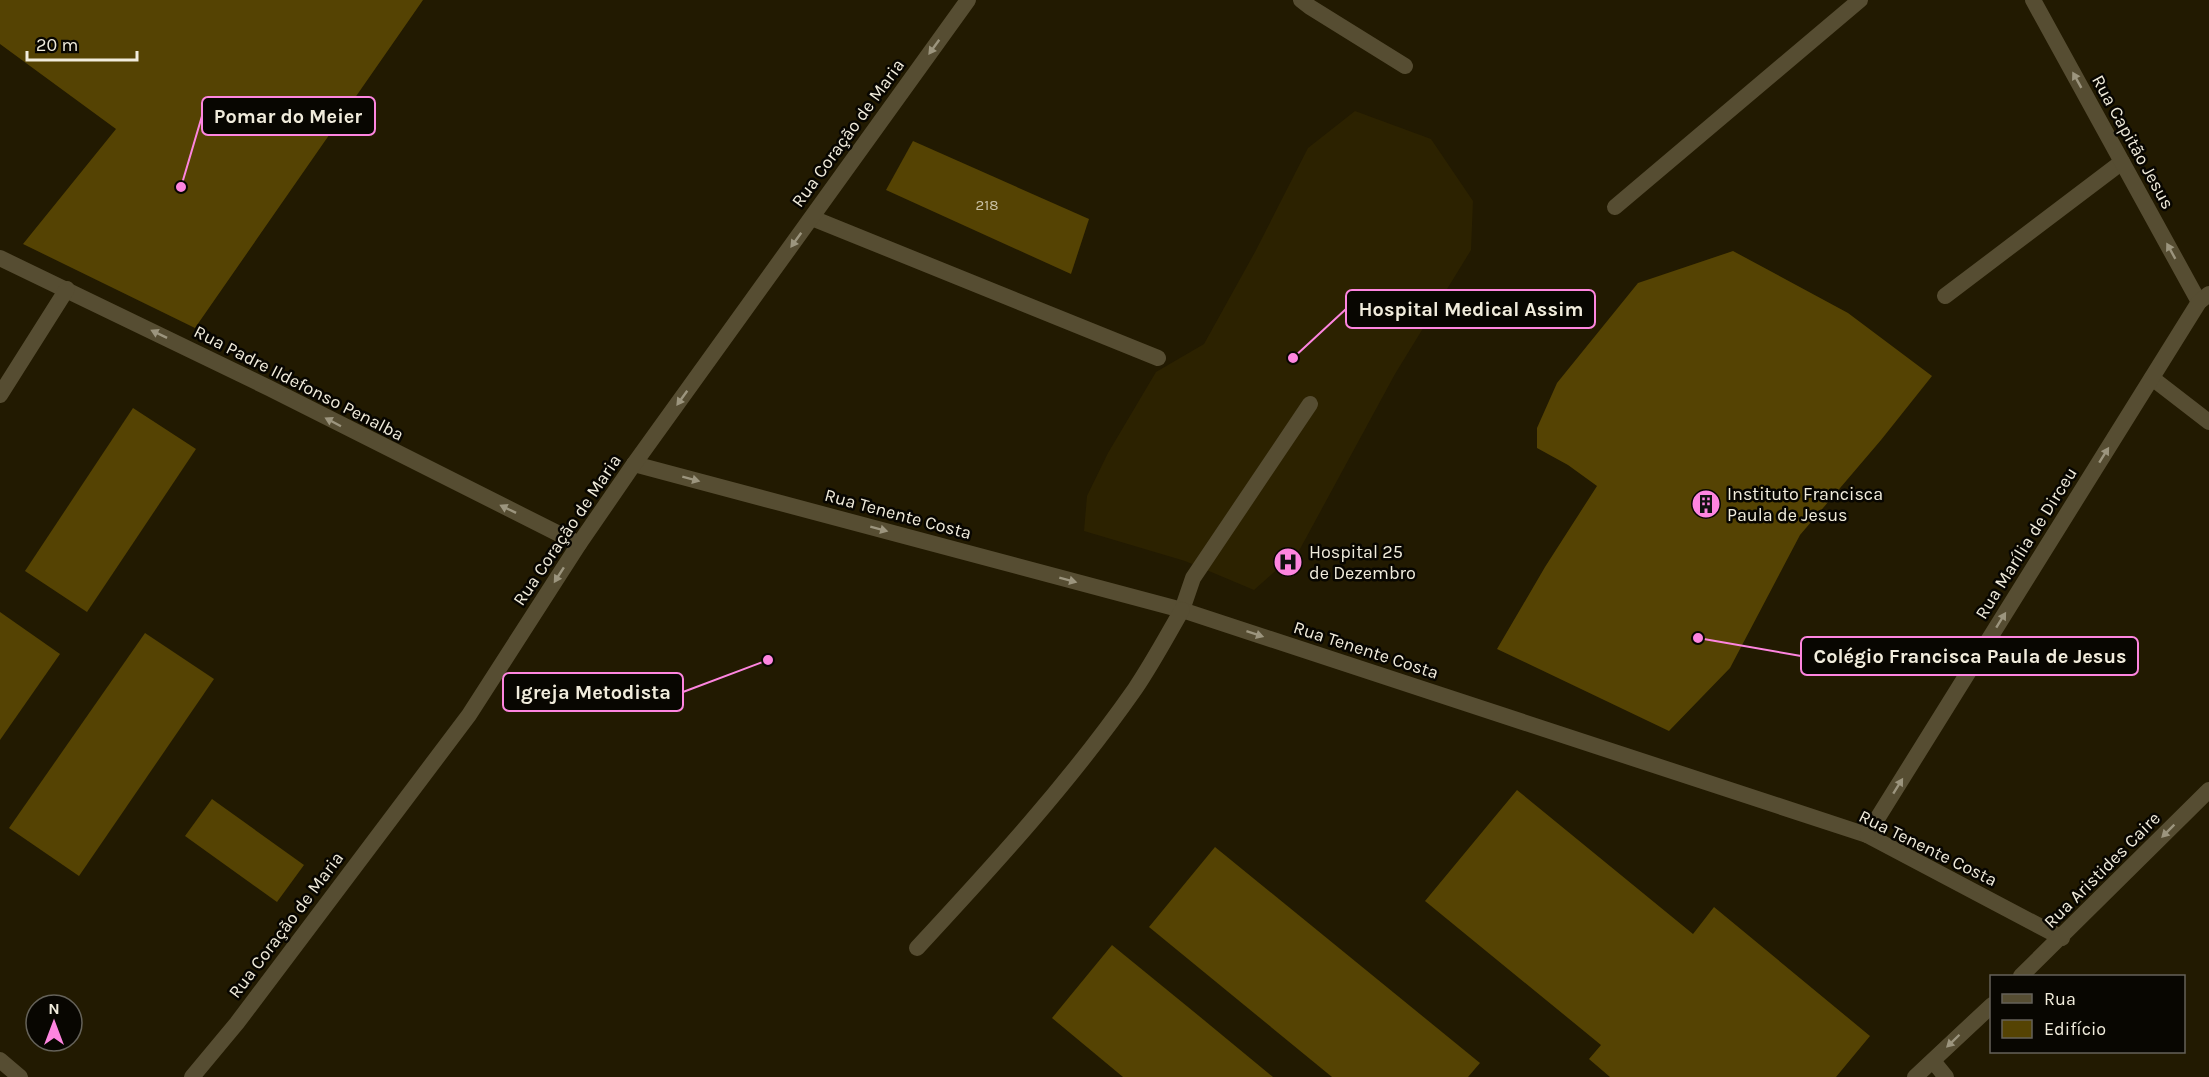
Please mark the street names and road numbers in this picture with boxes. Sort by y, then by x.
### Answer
street label: Rua Coração de Maria [787,55,909,211]
street label: Rua Capitão Jesus [2087,71,2179,213]
street label: Rua Padre Ildefonso Penalba [190,320,408,446]
street label: Rua Coração de Maria [508,450,626,610]
street label: Rua Marília de Dirceu [1970,463,2082,623]
street label: Rua Tenente Costa [822,484,974,544]
street label: Rua Tenente Costa [1291,616,1441,684]
street label: Rua Tenente Costa [1855,805,2001,891]
street label: Rua Aristides Caire [2039,807,2165,933]
street label: Rua Coração de Maria [224,847,348,1003]

